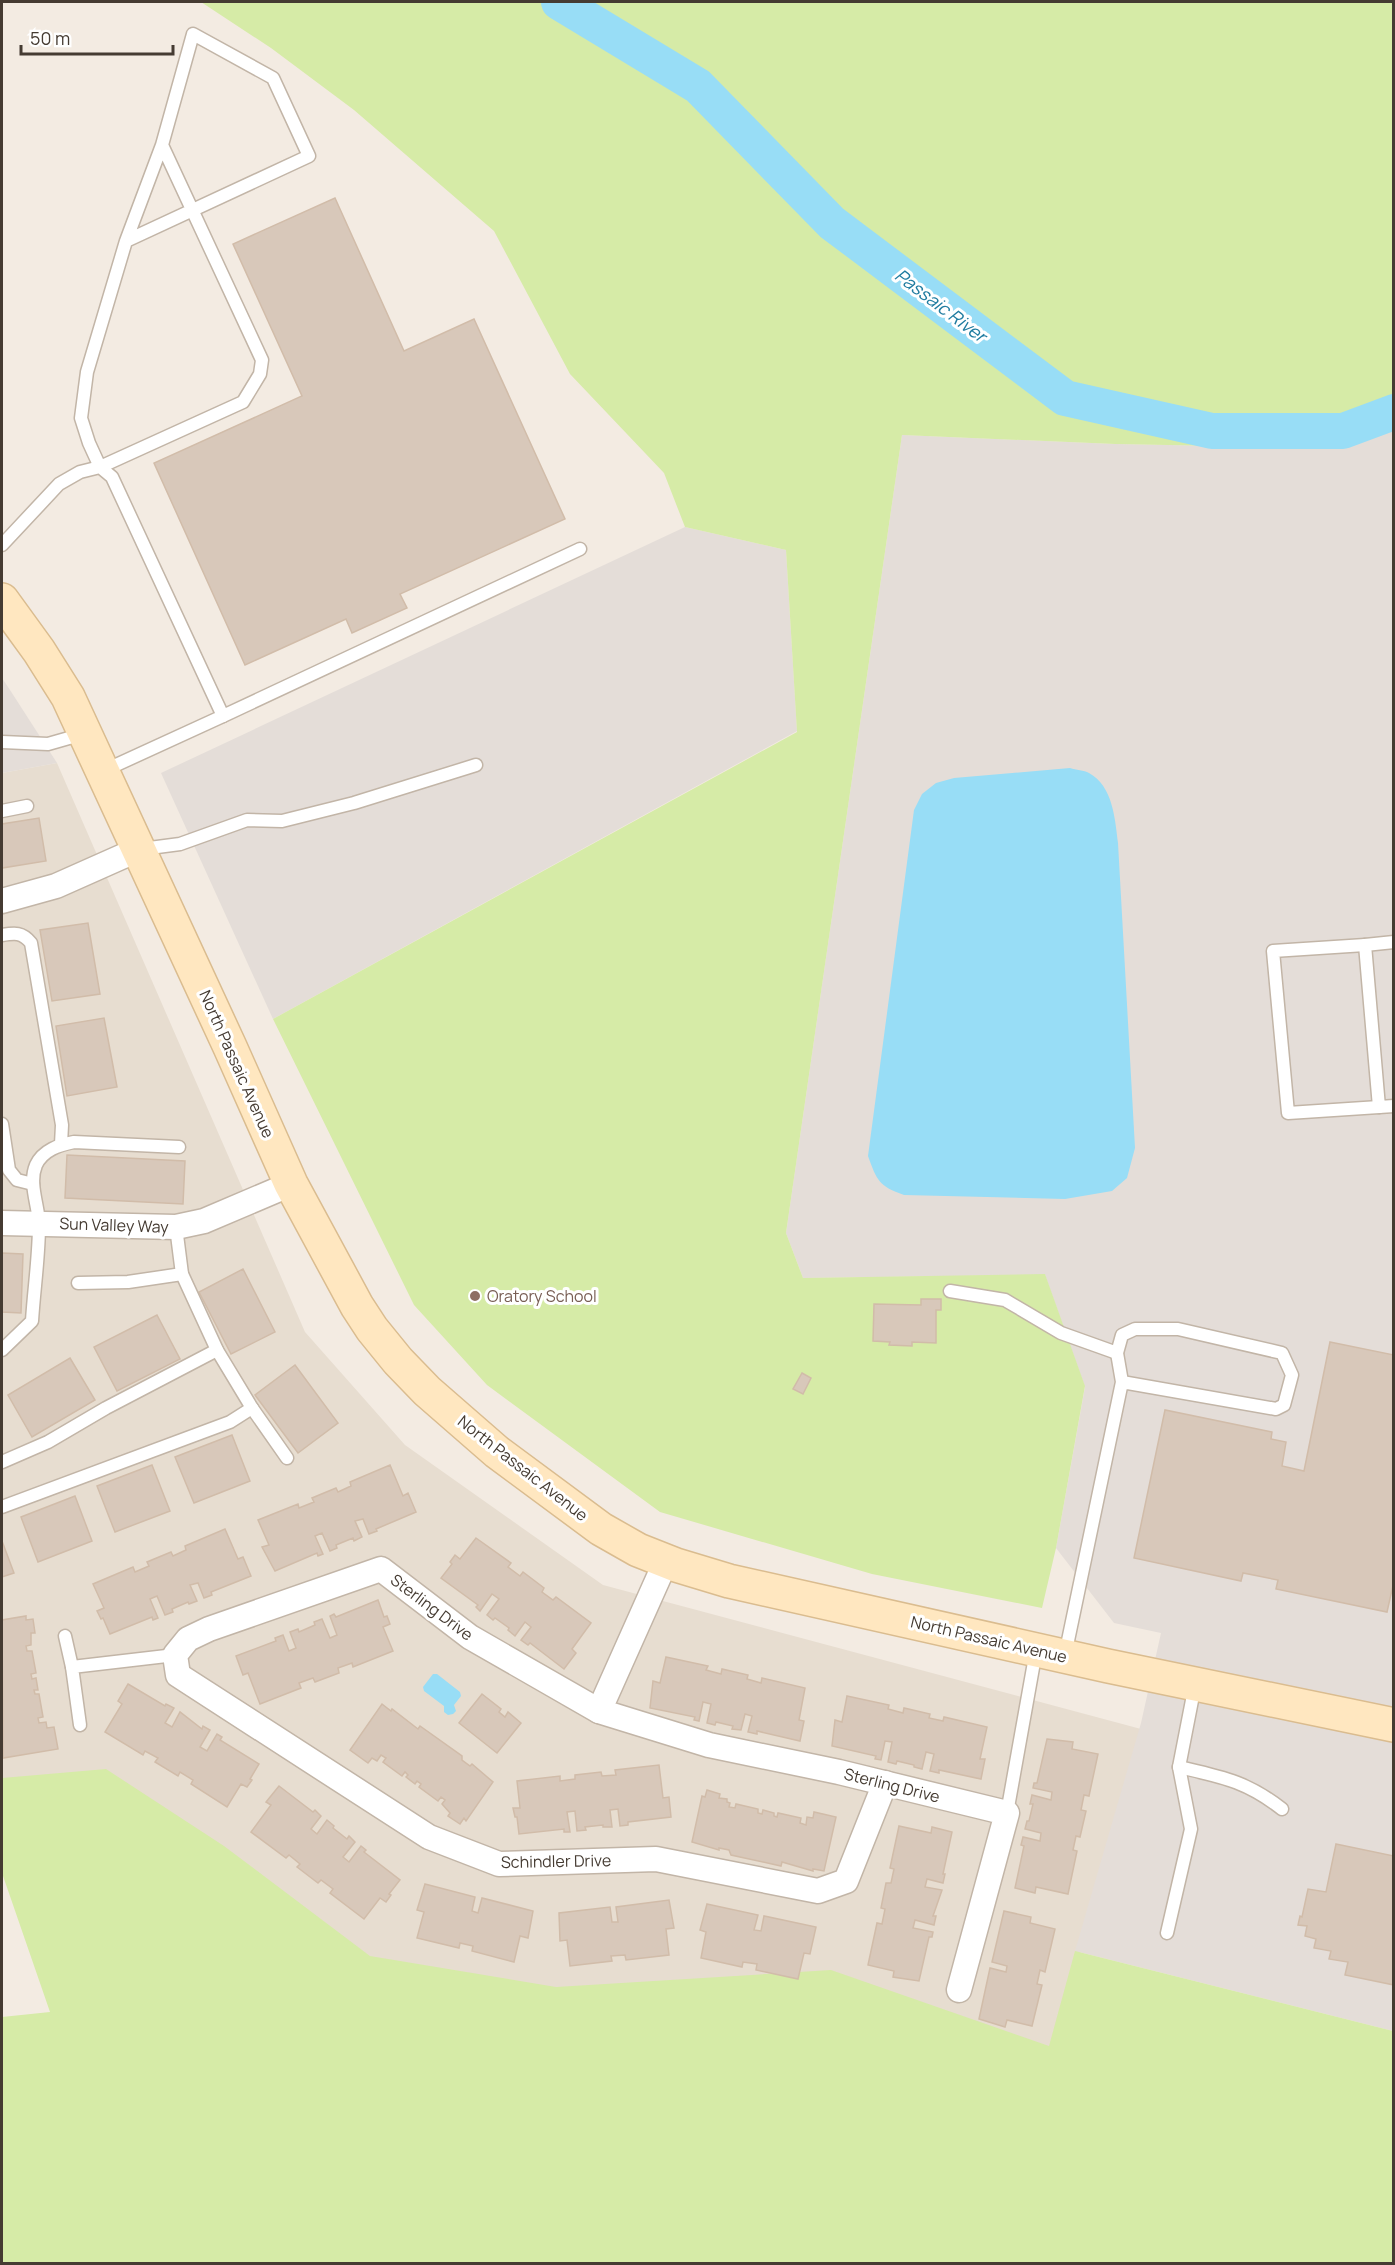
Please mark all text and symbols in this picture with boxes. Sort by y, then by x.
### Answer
scale bar [21,18,172,56]
text: 50 m [30,26,70,50]
water label: Passaic River [890,263,994,349]
street label: North Passaic Avenue [194,987,280,1141]
street label: Sun Valley Way [59,1212,170,1238]
place label: Oratory School [487,1285,597,1307]
marker: Oratory School [468,1289,482,1303]
street label: North Passaic Avenue [453,1410,593,1526]
street label: Sterling Drive [386,1569,478,1645]
street label: North Passaic Avenue [909,1610,1069,1668]
street label: Sterling Drive [842,1762,942,1808]
street label: Schindler Drive [501,1849,611,1873]

